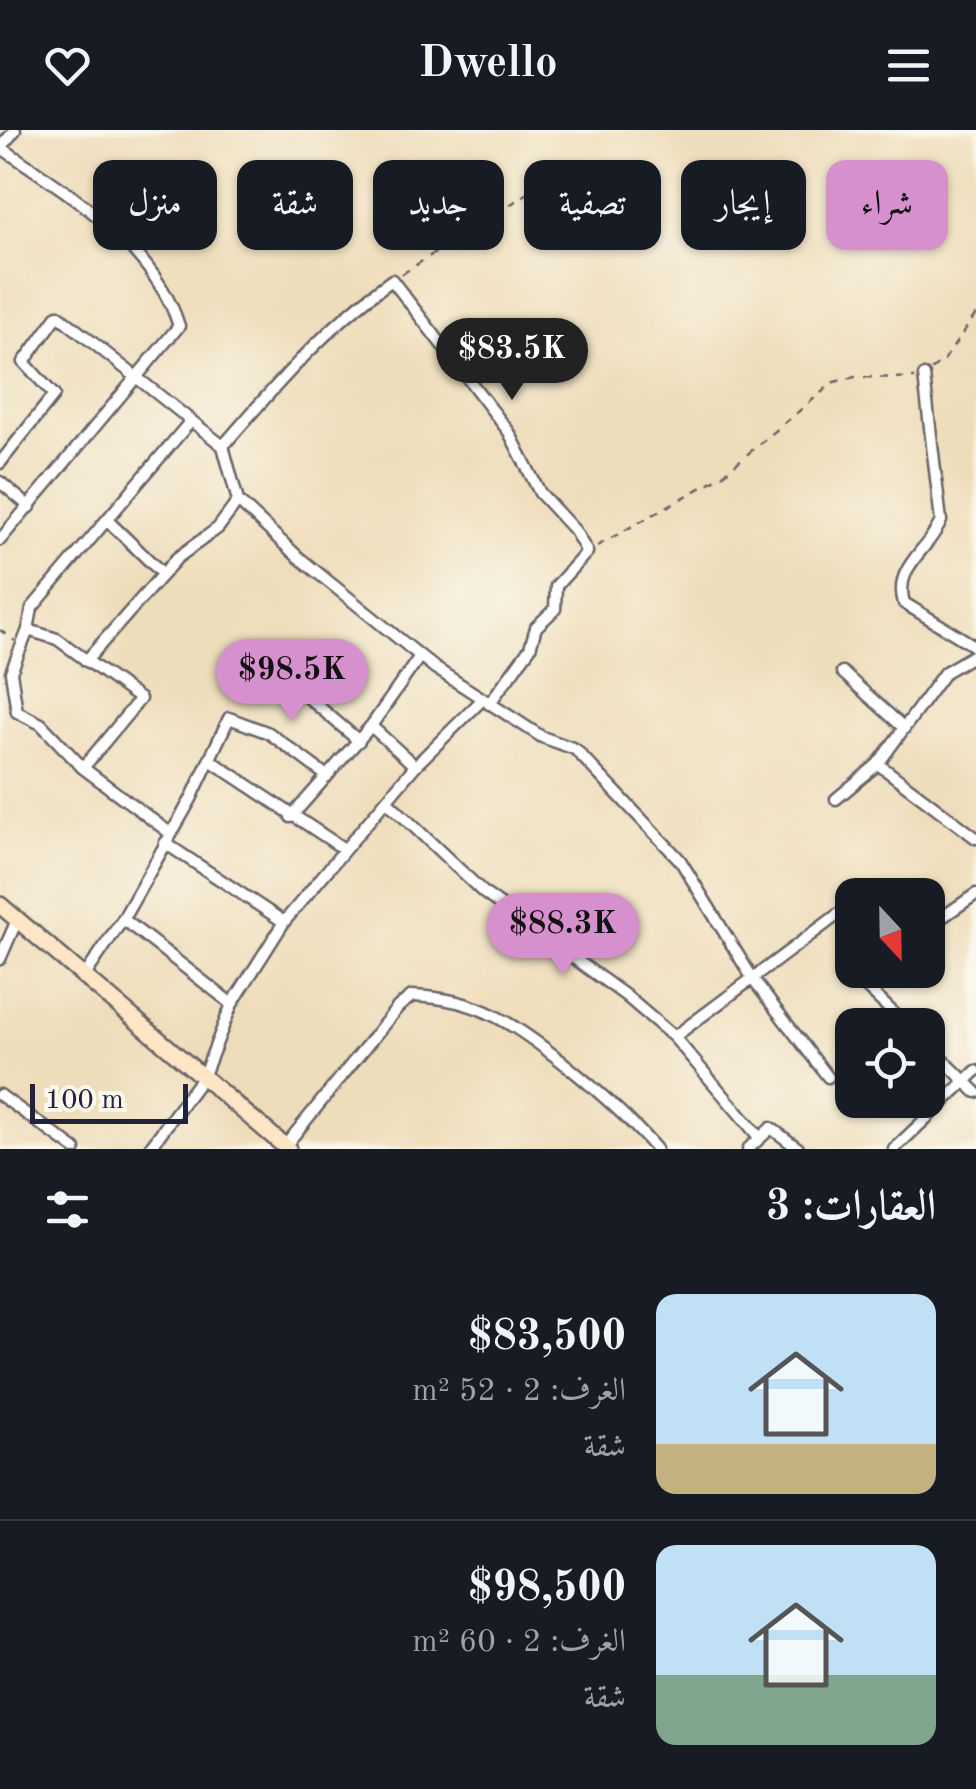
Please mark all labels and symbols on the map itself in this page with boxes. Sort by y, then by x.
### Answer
pin: $83.5K [431,318,593,403]
pin: $98.5K [211,639,373,724]
north arrow [835,878,945,988]
pin: $88.3K [482,893,644,978]
scale bar [30,1079,188,1124]

